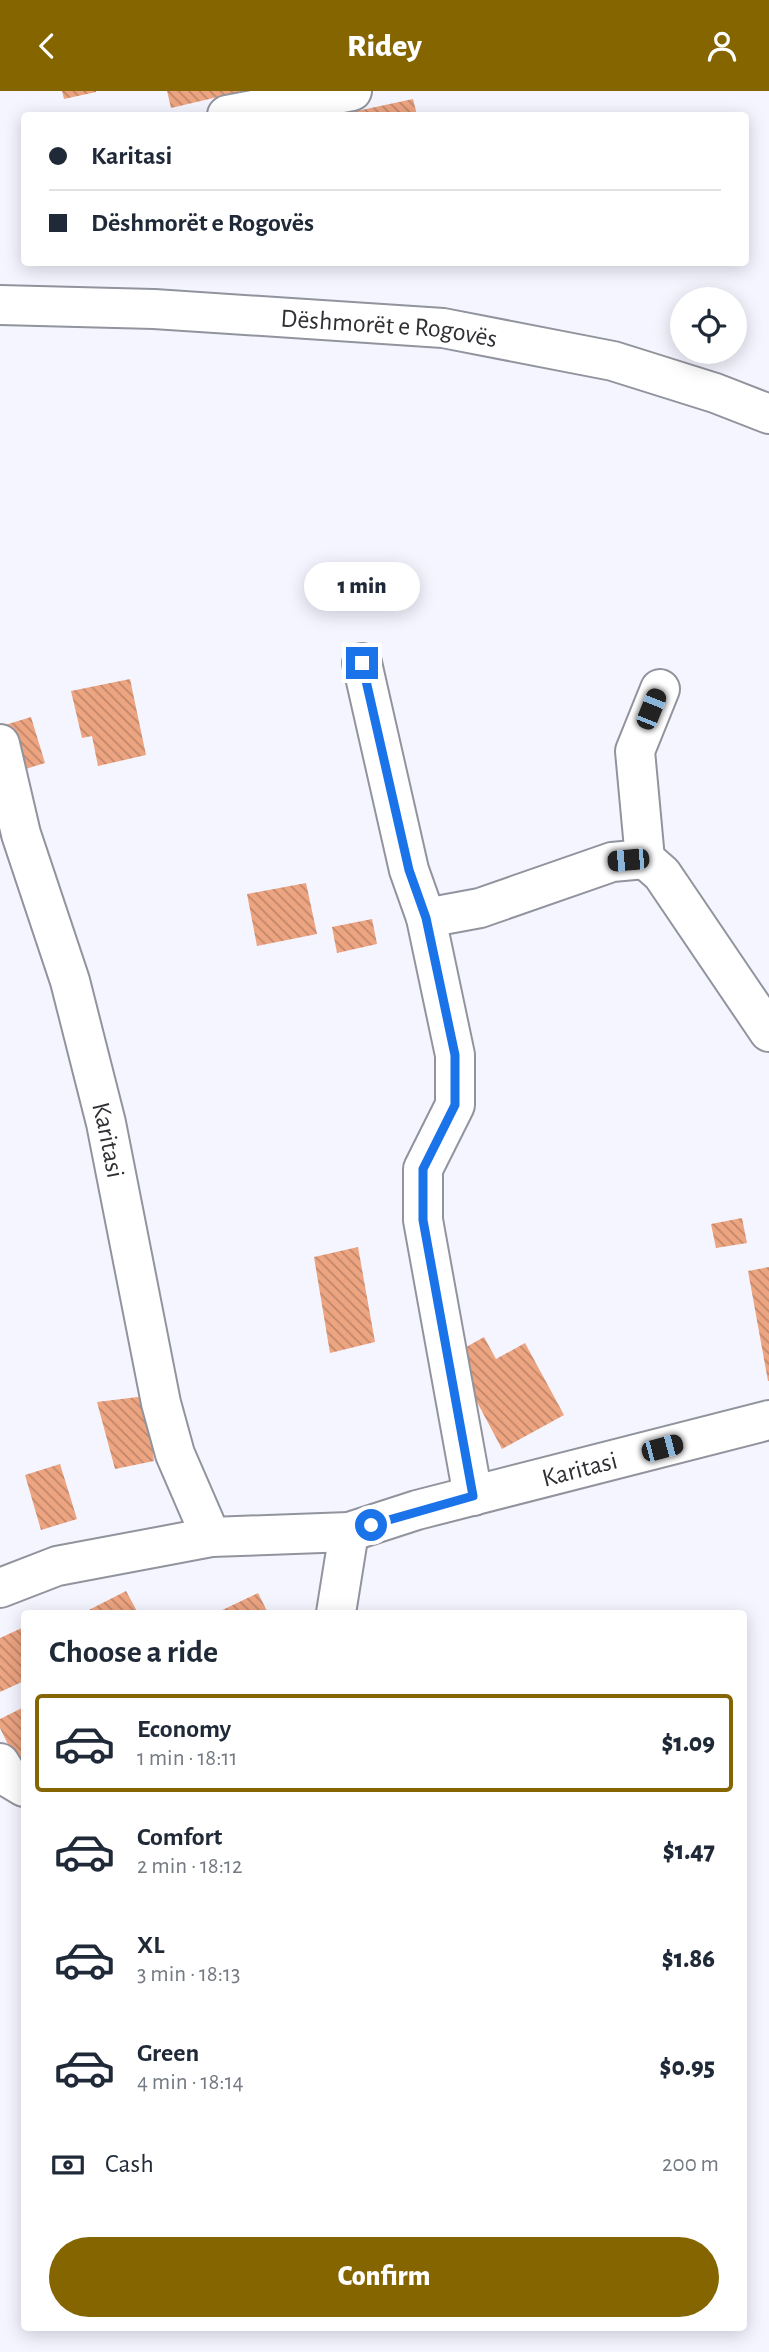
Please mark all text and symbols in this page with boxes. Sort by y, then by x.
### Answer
icon: back [28,27,66,65]
icon: person [703,27,741,65]
text: Ridey [347,30,422,62]
text: Karitasi [91,143,172,169]
text: Dëshmorët e Rogovës [91,210,314,236]
map controls [670,287,747,364]
button: locate [670,287,747,364]
street label: Dëshmorët e Rogovës [280,305,500,352]
callout: 1 min [304,561,420,611]
text: 1 min [338,575,386,598]
route end [346,647,378,679]
car [634,686,669,732]
car [607,848,650,872]
street label: Karitasi [87,1100,128,1180]
car [639,1432,686,1464]
street label: Karitasi [539,1447,620,1492]
route start [355,1509,387,1541]
text: Choose a ride [49,1636,218,1668]
icon: car [53,1712,116,1775]
text: Economy [137,1716,231,1742]
text: $1.09 [661,1730,715,1756]
text: 1 min · 18:11 [137,1747,237,1770]
icon: car [53,1820,116,1883]
text: Comfort [137,1824,222,1850]
text: $1.47 [663,1838,715,1864]
text: 2 min · 18:12 [137,1855,242,1878]
icon: car [53,1928,116,1991]
text: XL [137,1932,164,1958]
text: $1.86 [662,1946,715,1972]
text: 3 min · 18:13 [137,1963,240,1986]
icon: car [53,2036,116,2099]
text: Green [137,2040,199,2066]
text: $0.95 [660,2054,715,2080]
text: 4 min · 18:14 [137,2071,244,2094]
icon: cash [49,2146,87,2184]
text: Cash [105,2151,154,2177]
text: 200 m [662,2153,719,2176]
button: Confirm [49,2237,719,2317]

